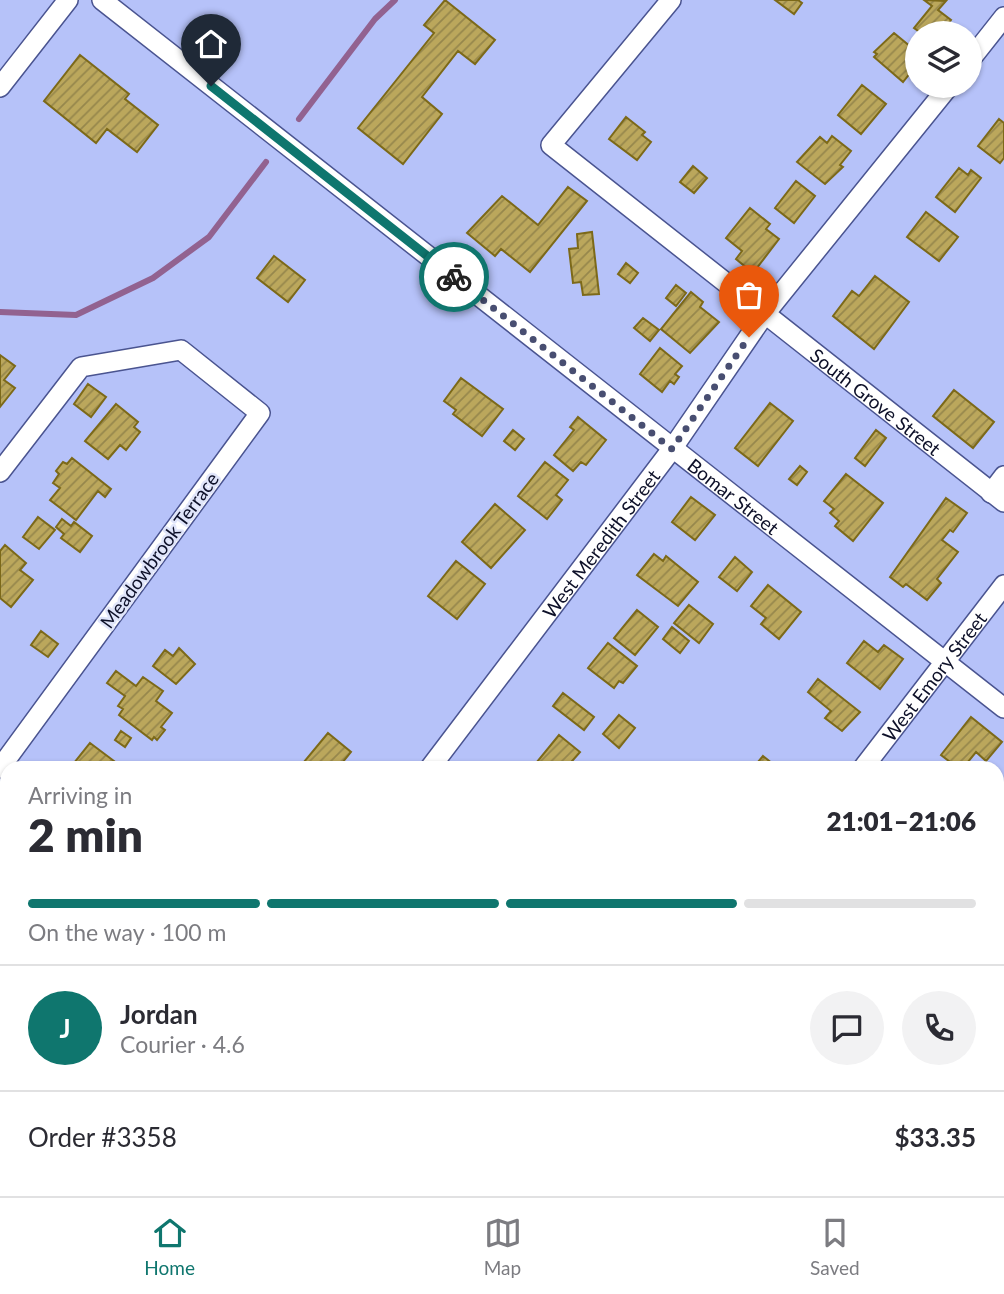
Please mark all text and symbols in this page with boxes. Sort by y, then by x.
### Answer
pin [181,14,241,86]
map controls [905,21,982,98]
button: layers [905,21,982,98]
icon: home [192,25,230,63]
courier [419,242,489,312]
icon: bike [435,258,473,296]
pin [719,265,779,337]
icon: bag [730,276,768,314]
street label: South Grove Street [806,343,946,460]
street label: Bomar Street [683,453,784,539]
street label: West Meredith Street [537,464,664,622]
street label: Meadowbrook Terrace [95,468,223,632]
street label: West Emory Street [877,607,991,745]
text: Arriving in [28,781,132,809]
text: 21:01–21:06 [826,805,976,837]
text: 2 min [28,807,143,862]
text: On the way · 100 m [28,918,227,946]
button: chat [810,991,884,1065]
button: phone [902,991,976,1065]
text: Jordan [120,998,198,1030]
text: J [59,1012,71,1044]
text: Courier · 4.6 [120,1030,245,1058]
text: Order #3358 [28,1121,177,1153]
text: $33.35 [894,1121,976,1153]
tab: Home [144,1214,195,1279]
tab: Map [484,1214,522,1279]
tab: Saved [810,1214,860,1279]

